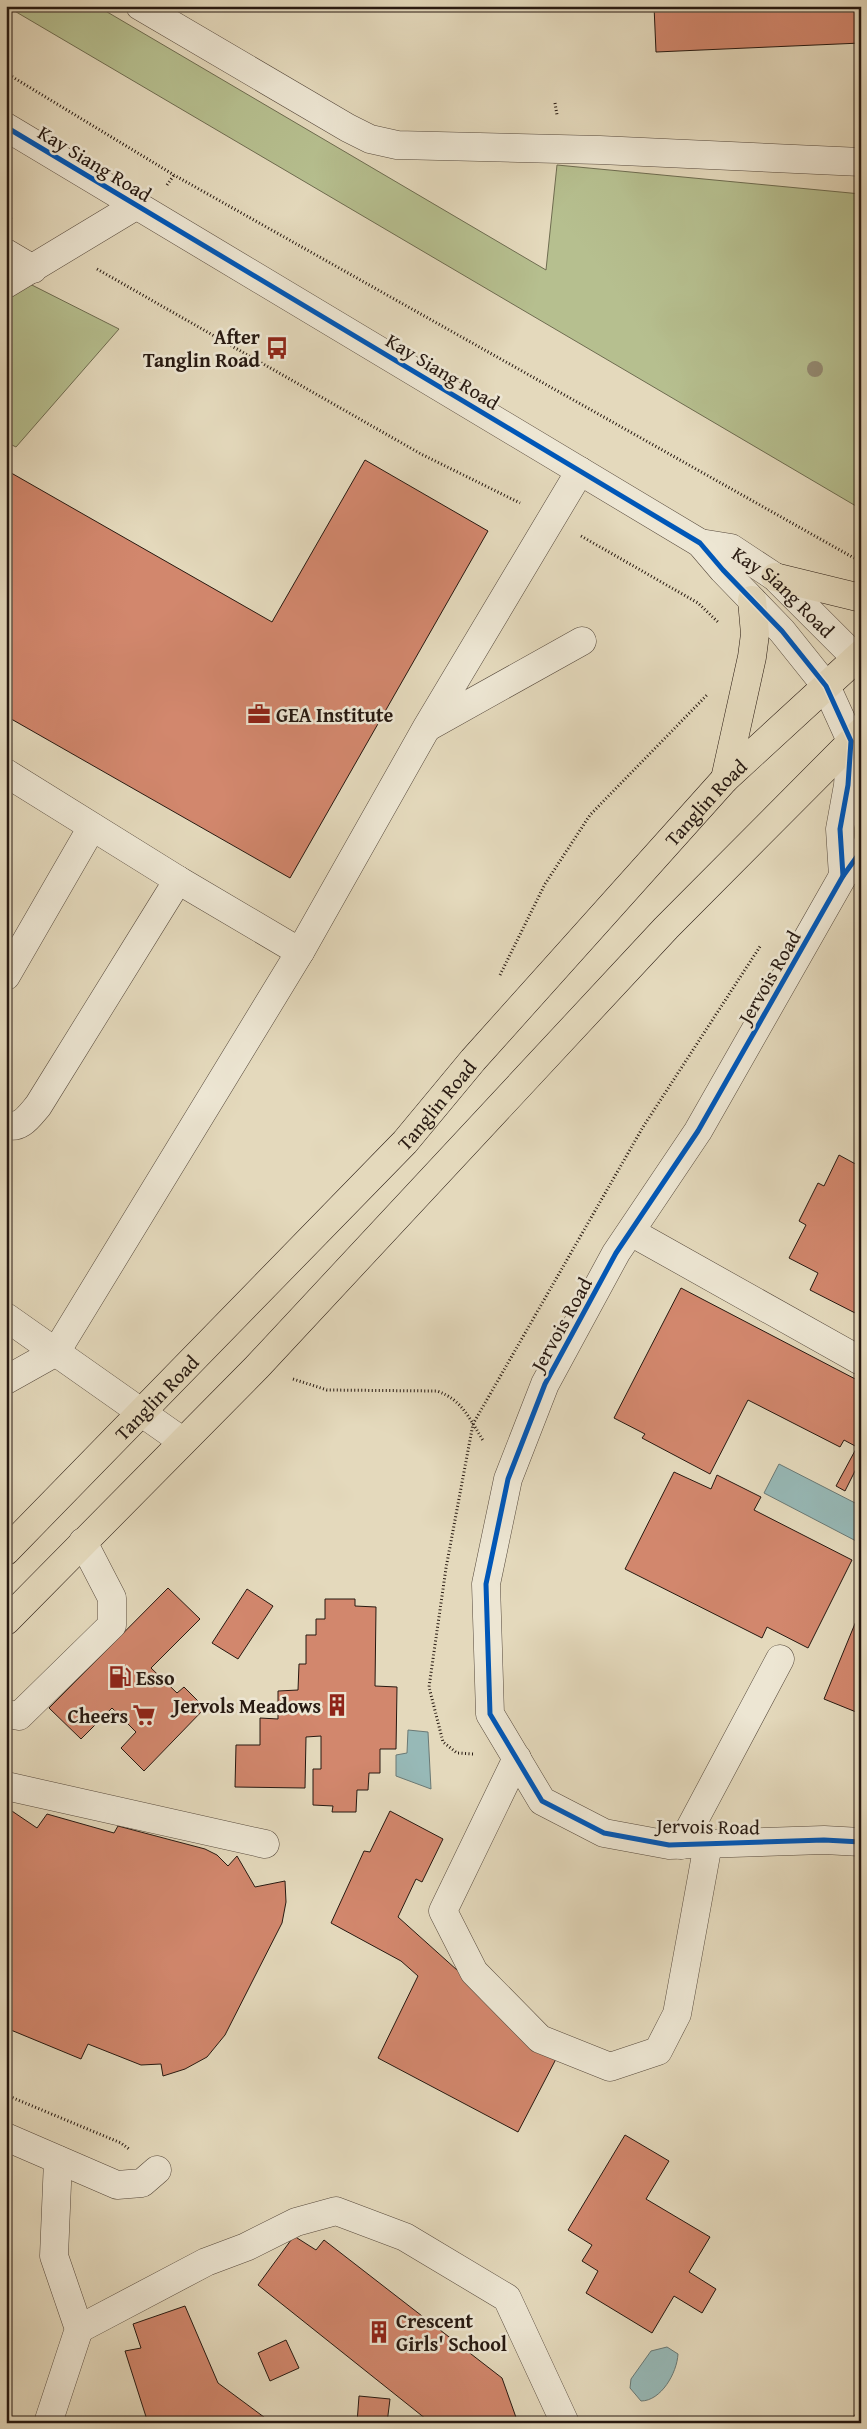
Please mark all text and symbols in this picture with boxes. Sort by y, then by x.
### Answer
street label: Kay Siang Road [33,118,158,209]
place label: After Tanglin Road [143,322,261,374]
street label: Kay Siang Road [381,326,506,417]
bus stop icon: After Tanglin Road [264,335,290,361]
street label: Kay Siang Road [727,538,842,644]
place label: GEA Institute [276,700,394,729]
office icon: GEA Institute [246,701,272,727]
street label: Tanglin Road [657,751,753,852]
street label: Jervois Road [729,925,808,1032]
street label: Tanglin Road [390,1053,482,1157]
street label: Jervois Road [522,1271,599,1379]
street label: Tanglin Road [107,1347,205,1447]
place label: Esso [136,1663,175,1692]
fuel station icon: Esso [107,1664,133,1690]
place label: Jervols Meadows [170,1691,321,1720]
building icon: Jervols Meadows [324,1692,350,1718]
place label: Cheers [67,1701,128,1730]
supermarket icon: Cheers [131,1702,157,1728]
street label: Jervois Road [653,1811,760,1841]
place label: Crescent Girls' School [396,2306,507,2358]
building icon: Crescent Girls' School [366,2319,392,2345]

